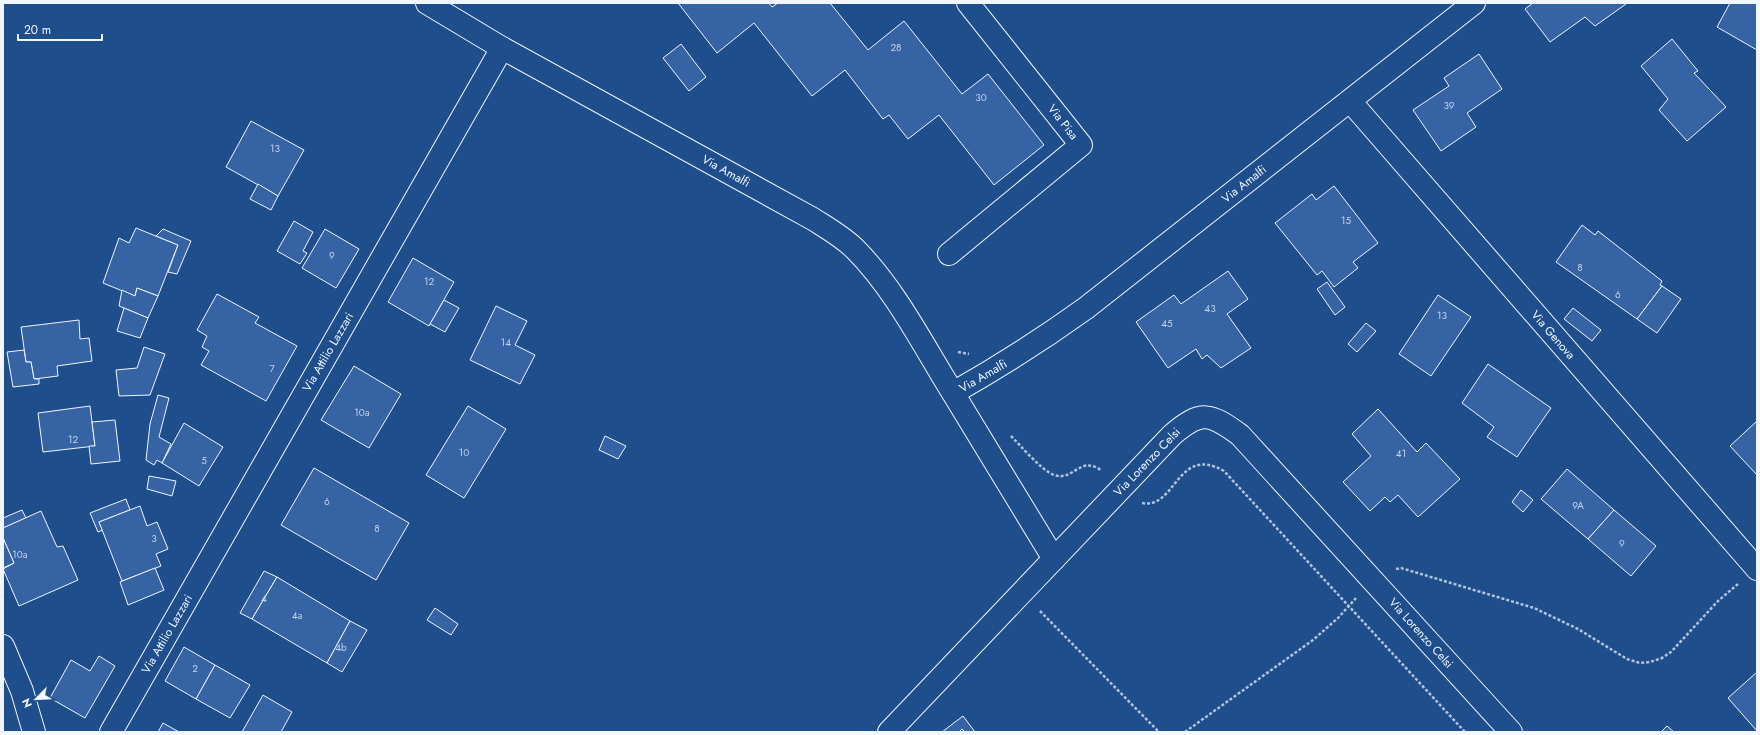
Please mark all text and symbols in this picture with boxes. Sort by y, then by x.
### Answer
scale bar [18,16,102,42]
text: 20 m [24,21,51,39]
house number: 28 [890,40,902,55]
house number: 30 [975,90,987,105]
house number: 39 [1443,98,1455,113]
street label: Via Pisa [1043,100,1083,144]
house number: 13 [270,141,281,156]
street label: Via Amalfi [699,150,753,192]
street label: Via Amalfi [1218,161,1270,207]
house number: 15 [1341,213,1351,228]
house number: 9 [329,248,335,263]
house number: 8 [1577,260,1583,275]
house number: 12 [424,274,434,289]
house number: 6 [1615,287,1621,302]
house number: 43 [1204,301,1216,316]
street label: Via Genova [1527,307,1579,364]
house number: 13 [1437,308,1448,323]
street label: Via Attilio Lazzari [298,309,358,395]
house number: 45 [1161,316,1173,331]
house number: 14 [501,335,511,350]
street label: Via Amalfi [956,355,1010,397]
house number: 7 [269,361,275,376]
house number: 10a [354,405,370,420]
street label: Via Lorenzo Celsi [1109,424,1185,500]
house number: 12 [68,432,78,447]
house number: 10 [459,445,469,460]
house number: 41 [1396,446,1406,461]
house number: 5 [201,453,207,468]
house number: 6 [324,494,330,509]
house number: 9A [1572,498,1584,513]
house number: 8 [374,521,380,536]
house number: 3 [151,531,157,546]
house number: 9 [1619,536,1625,551]
house number: 10a [12,547,28,562]
street label: Via Attilio Lazzari [137,591,197,677]
house number: 4 [261,591,267,606]
street label: Via Lorenzo Celsi [1384,594,1458,672]
house number: 4a [292,608,303,623]
house number: 4b [335,640,347,655]
house number: 2 [192,661,198,676]
north arrow [16,679,56,719]
text: N [18,696,36,710]

